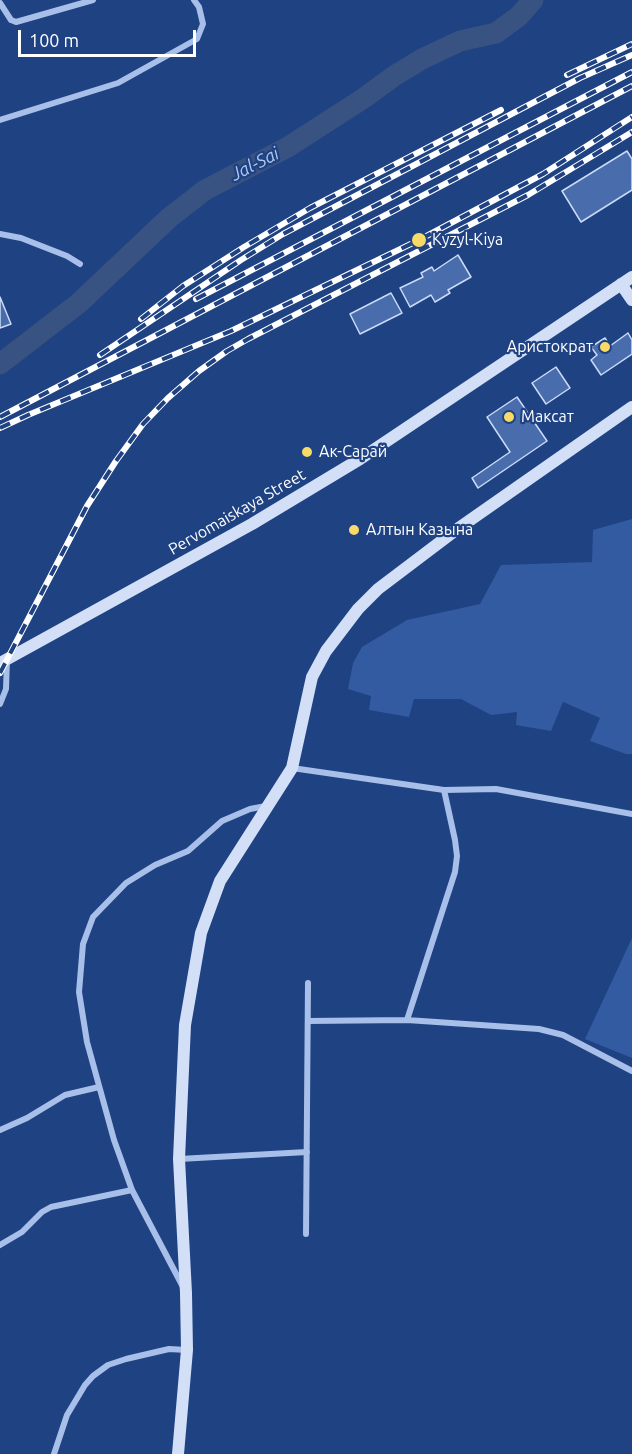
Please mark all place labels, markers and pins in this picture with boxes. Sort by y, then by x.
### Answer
place label: Kyzyl-Kiya [432,230,503,250]
marker: Kyzyl-Kiya [410,231,428,249]
place label: Аристократ [507,337,593,357]
marker: Аристократ [598,340,612,354]
place label: Максат [521,407,574,427]
marker: Максат [502,410,516,424]
place label: Ак-Сарай [319,442,387,462]
marker: Ак-Сарай [300,445,314,459]
place label: Алтын Казына [366,520,473,540]
marker: Алтын Казына [347,523,361,537]

